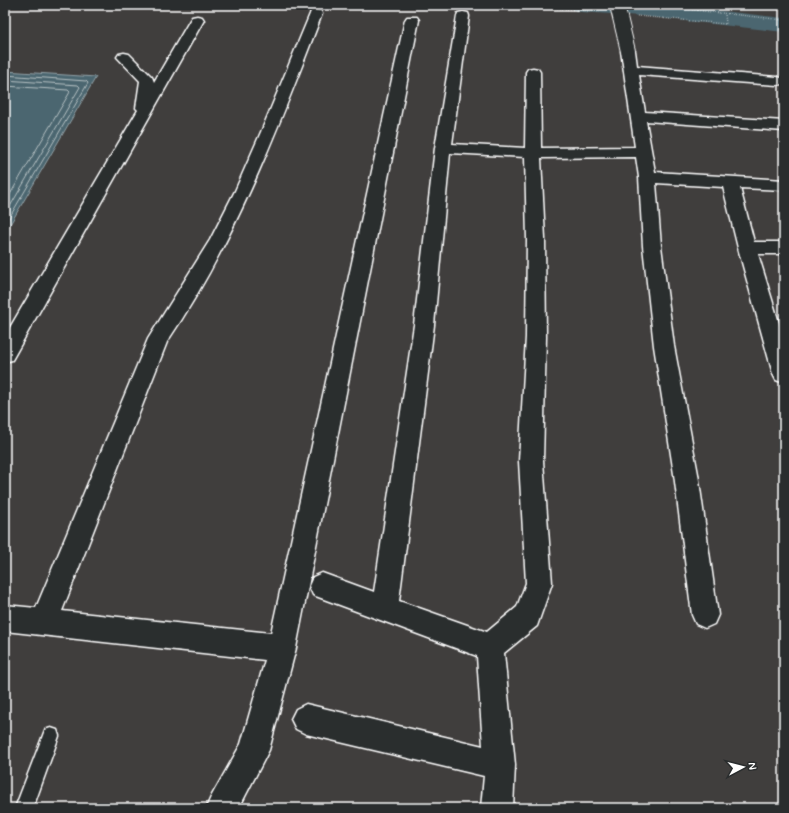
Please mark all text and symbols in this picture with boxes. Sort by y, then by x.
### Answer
north arrow [723,747,763,787]
text: N [745,761,759,770]

